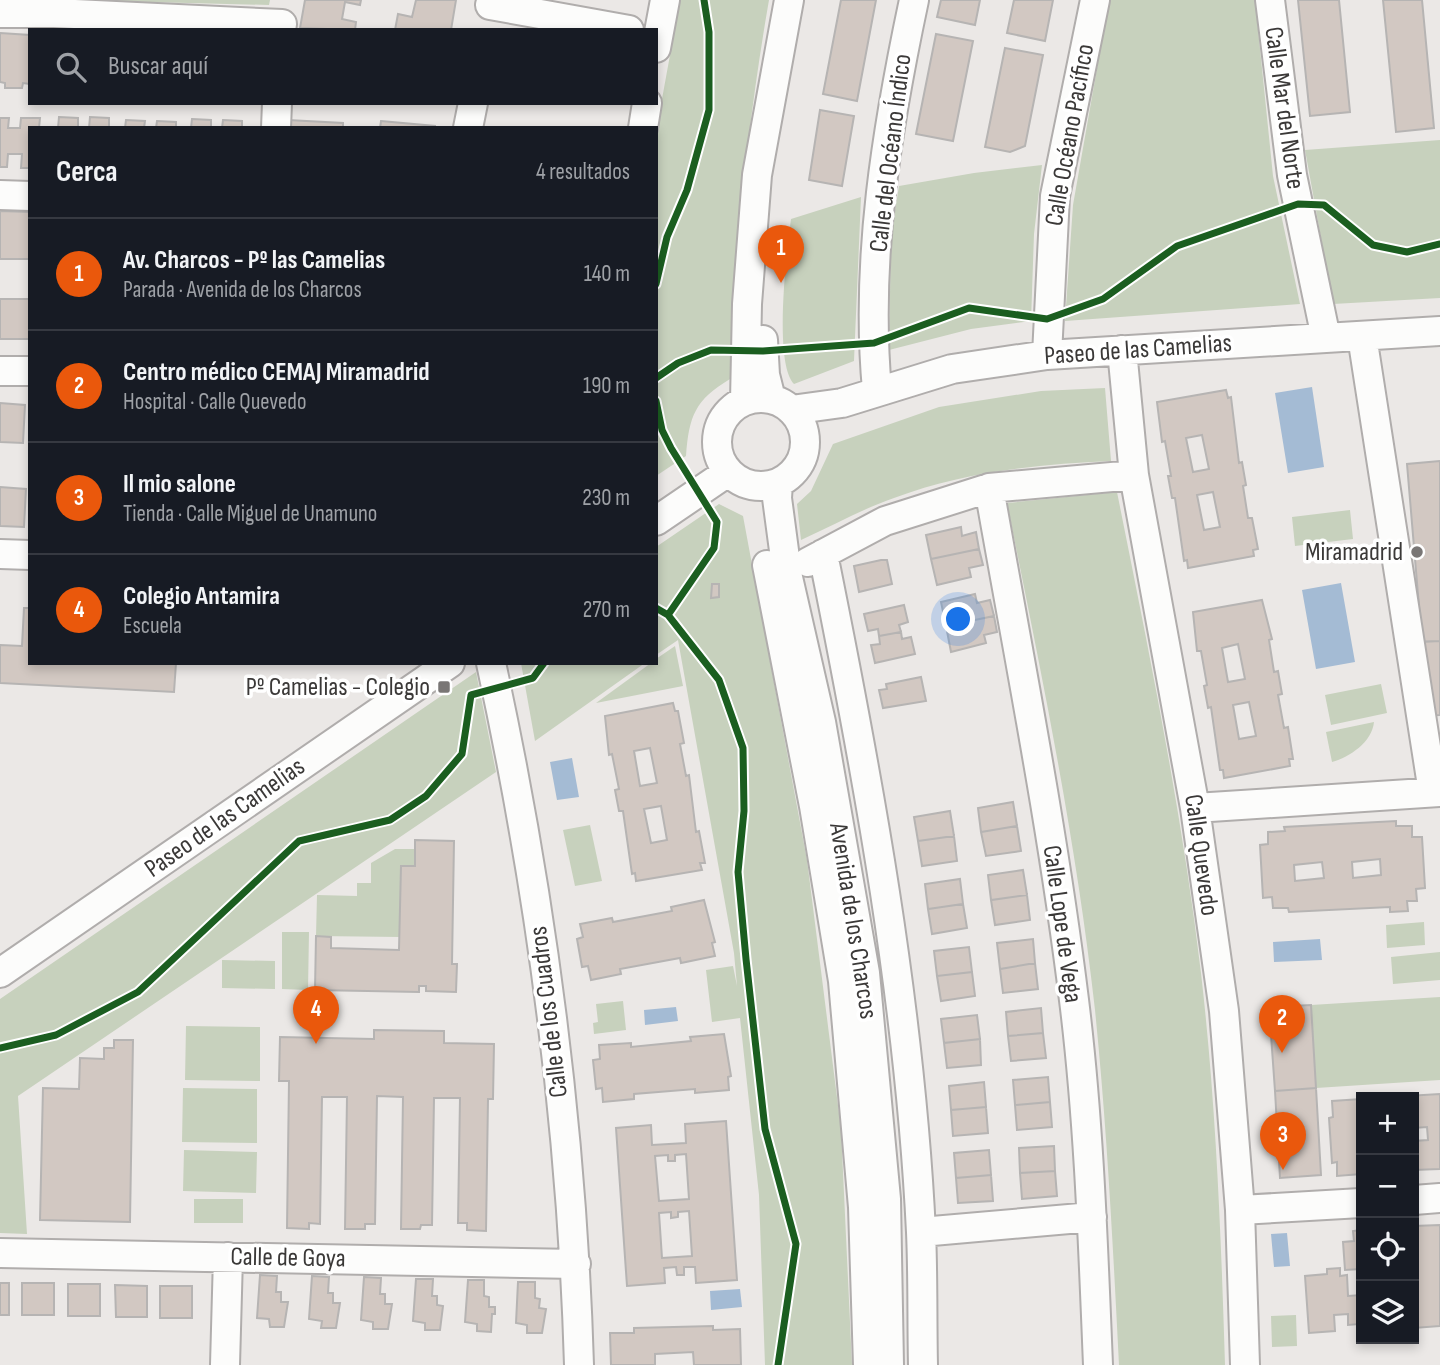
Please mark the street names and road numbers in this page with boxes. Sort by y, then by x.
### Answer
street label: Calle Mar del Norte [1257,25,1311,191]
street label: Calle Océano Pacífico [1039,42,1101,228]
street label: Calle del Océano Índico [863,52,919,254]
street label: Paseo de las Camelias [1043,328,1233,372]
street label: Paseo de las Camelias [139,751,311,885]
street label: Calle Quevedo [1177,792,1225,918]
street label: Avenida de los Charcos [822,820,884,1021]
street label: Calle Lope de Vega [1036,843,1088,1005]
street label: Calle de los Cuadros [523,925,575,1099]
street label: Calle de Goya [230,1241,346,1275]

